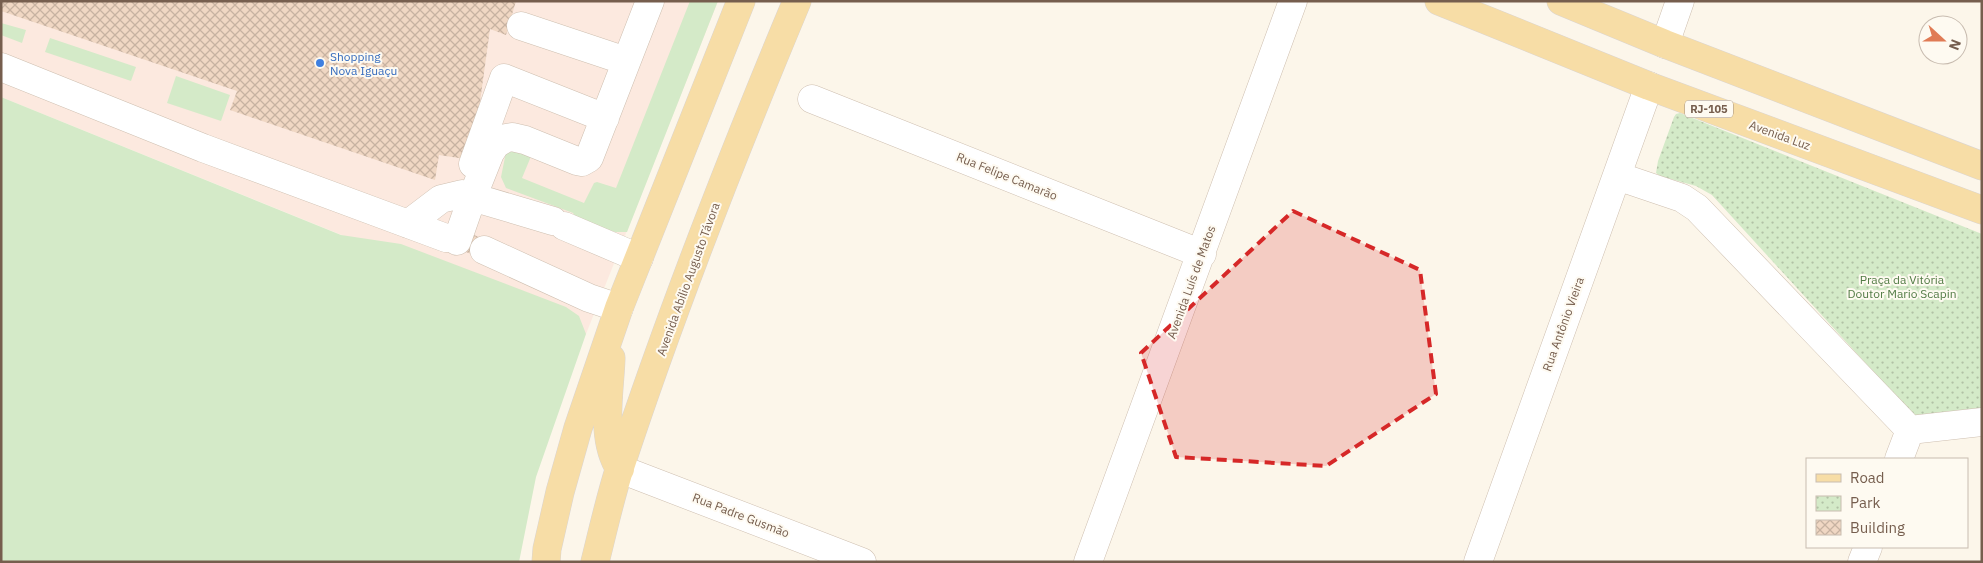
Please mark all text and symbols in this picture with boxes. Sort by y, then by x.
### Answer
north arrow [1918,15,1968,65]
text: N [1945,37,1965,53]
place label: Shopping Nova Iguaçu [330,49,397,78]
marker: Shopping Nova Iguaçu [314,57,326,69]
road number: RJ-105 [1685,100,1733,118]
street label: Avenida Luz [1747,117,1813,153]
street label: Rua Felipe Camarão [954,149,1060,203]
street label: Avenida Abílio Augusto Távora [653,200,723,358]
street label: Avenida Luís de Matos [1164,223,1219,341]
park label: Praça da Vitória Doutor Mario Scapin [1847,272,1957,301]
street label: Rua Antônio Vieira [1539,274,1587,373]
legend [1806,458,1968,548]
text: Road [1850,468,1885,487]
street label: Rua Padre Gusmão [690,490,792,540]
text: Park [1850,493,1880,512]
text: Building [1850,518,1905,537]

